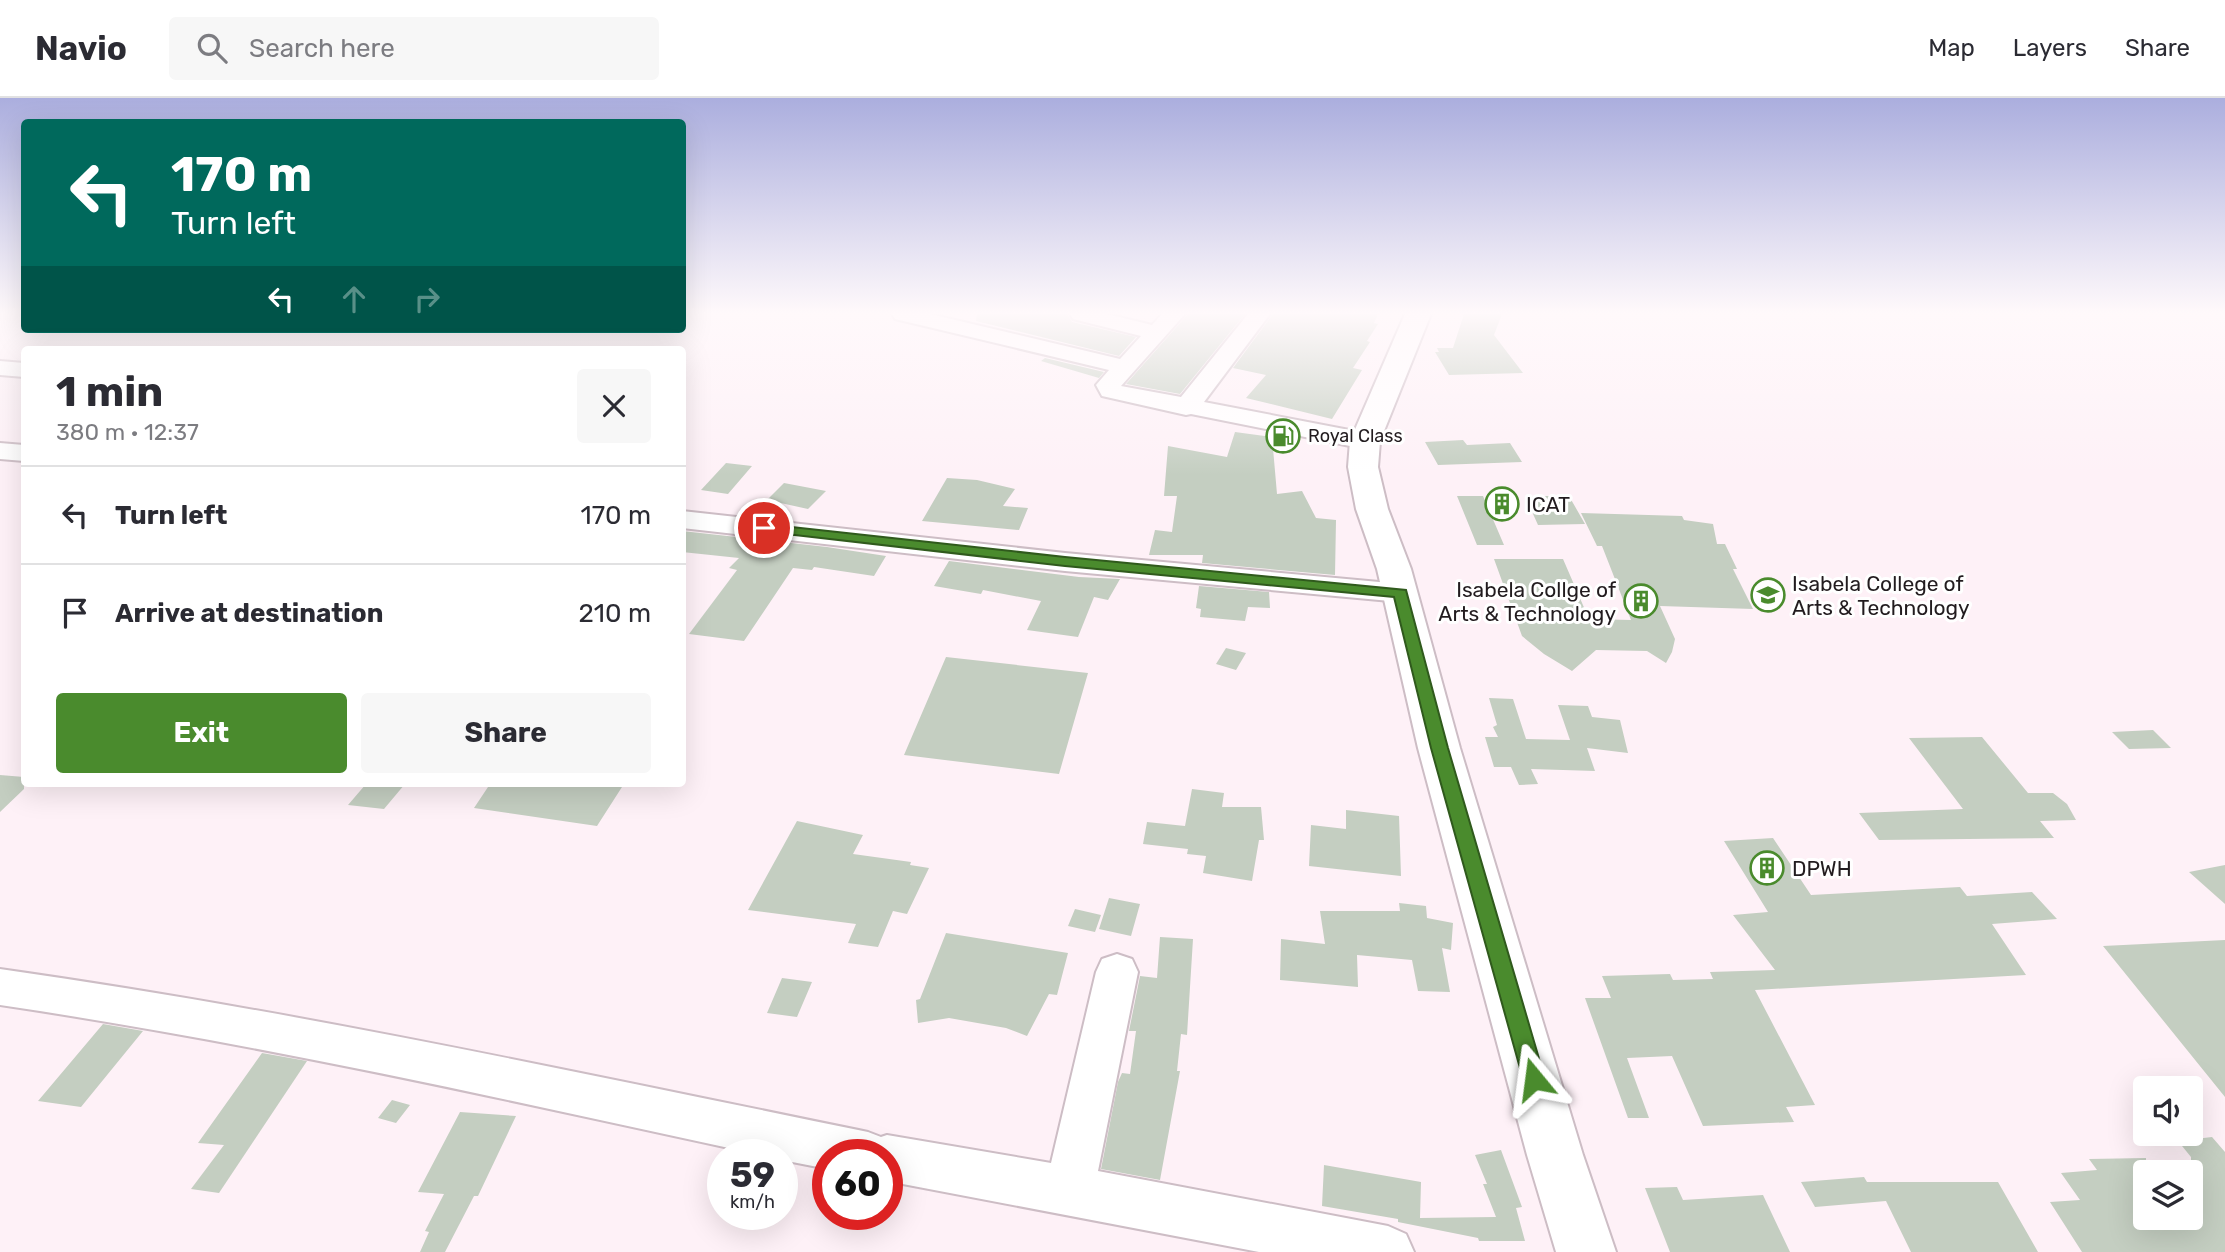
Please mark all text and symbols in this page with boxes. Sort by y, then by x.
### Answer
search box [169,17,659,80]
text: Navio [35,29,127,68]
icon: search [193,29,231,67]
text: Search here [249,33,395,64]
text: Map [1928,34,1975,62]
text: Layers [2013,34,2087,62]
text: Share [2125,34,2190,62]
text: 170 m [171,145,312,203]
icon: left [56,147,147,238]
text: Turn left [171,204,296,242]
icon: left [262,280,300,318]
icon: ahead [335,280,373,318]
icon: right [408,280,446,318]
text: 1 min [56,367,163,417]
button: close [577,369,651,443]
fuel station icon: Royal Class [1264,417,1302,455]
text: 380 m · 12:37 [56,418,199,446]
place label: Royal Class [1308,425,1403,447]
building icon: ICAT [1483,485,1521,523]
place label: ICAT [1526,492,1570,517]
icon: left [56,496,94,534]
pin [734,498,794,558]
text: Turn left [115,500,227,531]
text: 170 m [581,500,651,531]
icon: arrive [745,509,783,547]
place label: Isabela College of Arts & Technology [1792,571,1970,620]
school or university icon: Isabela College of Arts & Technology [1749,576,1787,614]
place label: Isabela Collge of Arts & Technology [1438,577,1616,626]
building icon: Isabela Collge of Arts & Technology [1622,582,1660,620]
icon: arrive [56,594,94,632]
text: Arrive at destination [115,598,383,629]
text: 210 m [579,598,651,629]
button: Exit [56,693,347,773]
button: Share [361,693,651,773]
building icon: DPWH [1748,849,1786,887]
place label: DPWH [1792,856,1852,881]
position arrow [1497,1042,1571,1116]
map controls [2133,1076,2203,1230]
button: sound [2133,1076,2203,1146]
speed limit sign: 60 [812,1139,903,1230]
text: 59 [730,1154,775,1196]
button: layers [2133,1160,2203,1230]
text: km/h [730,1191,775,1213]

